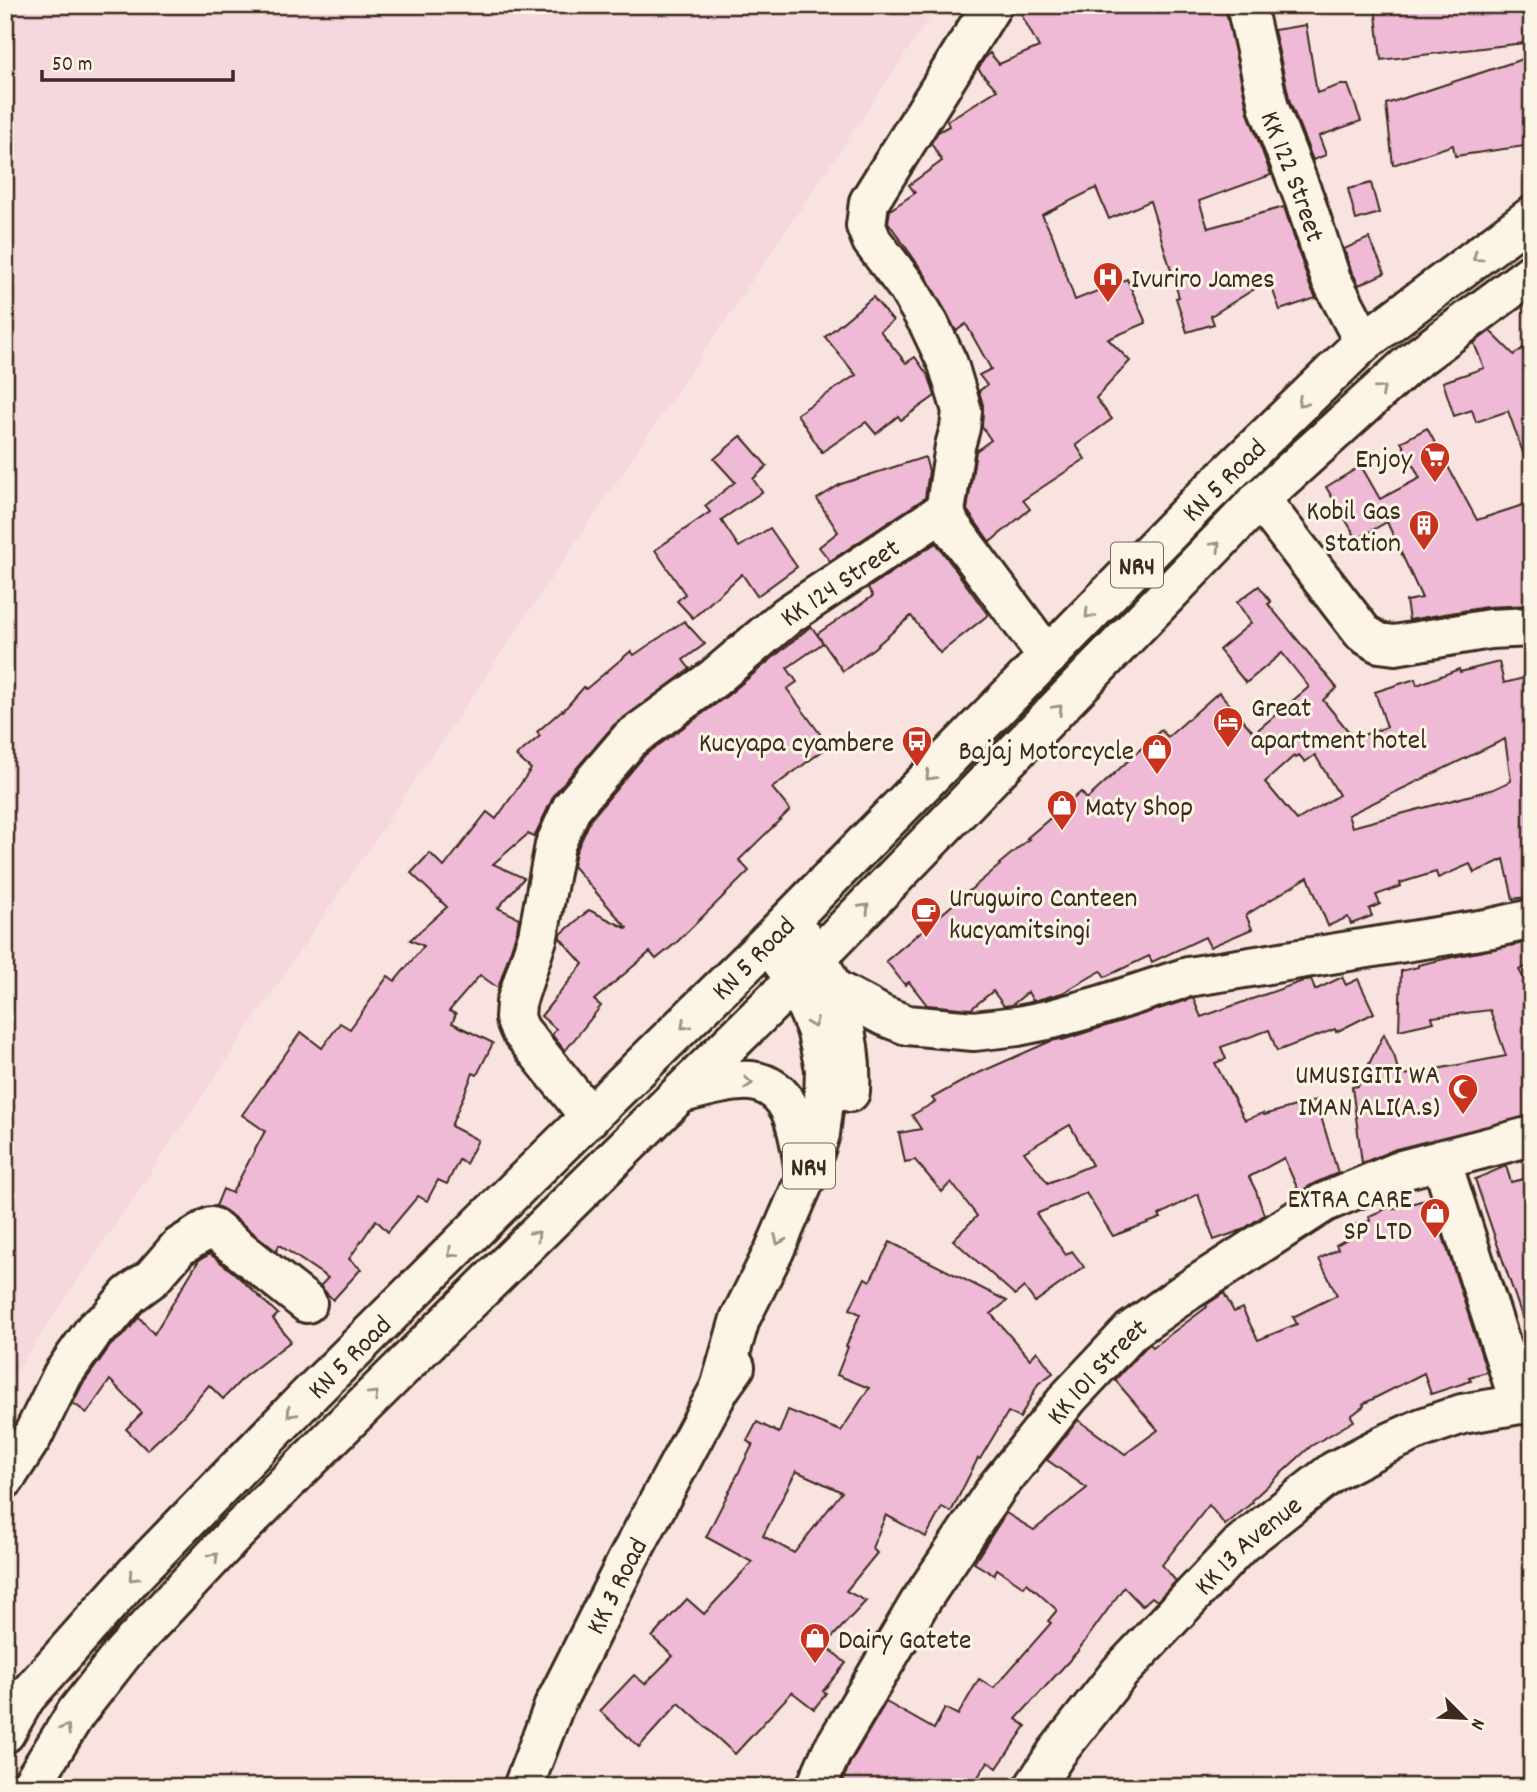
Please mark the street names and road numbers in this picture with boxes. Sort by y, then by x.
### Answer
street label: KK 122 Street [1247,106,1332,248]
street label: KN 5 Road [1175,432,1278,533]
street label: KK 124 Street [773,531,910,639]
road number: NR4 [1111,542,1163,587]
street label: KN 5 Road [704,909,807,1012]
road number: NR4 [783,1144,835,1189]
street label: KN 5 Road [300,1308,403,1411]
street label: KK 101 Street [1039,1310,1157,1435]
street label: KK 13 Avenue [1187,1488,1312,1607]
street label: KK 3 Road [578,1532,661,1643]

